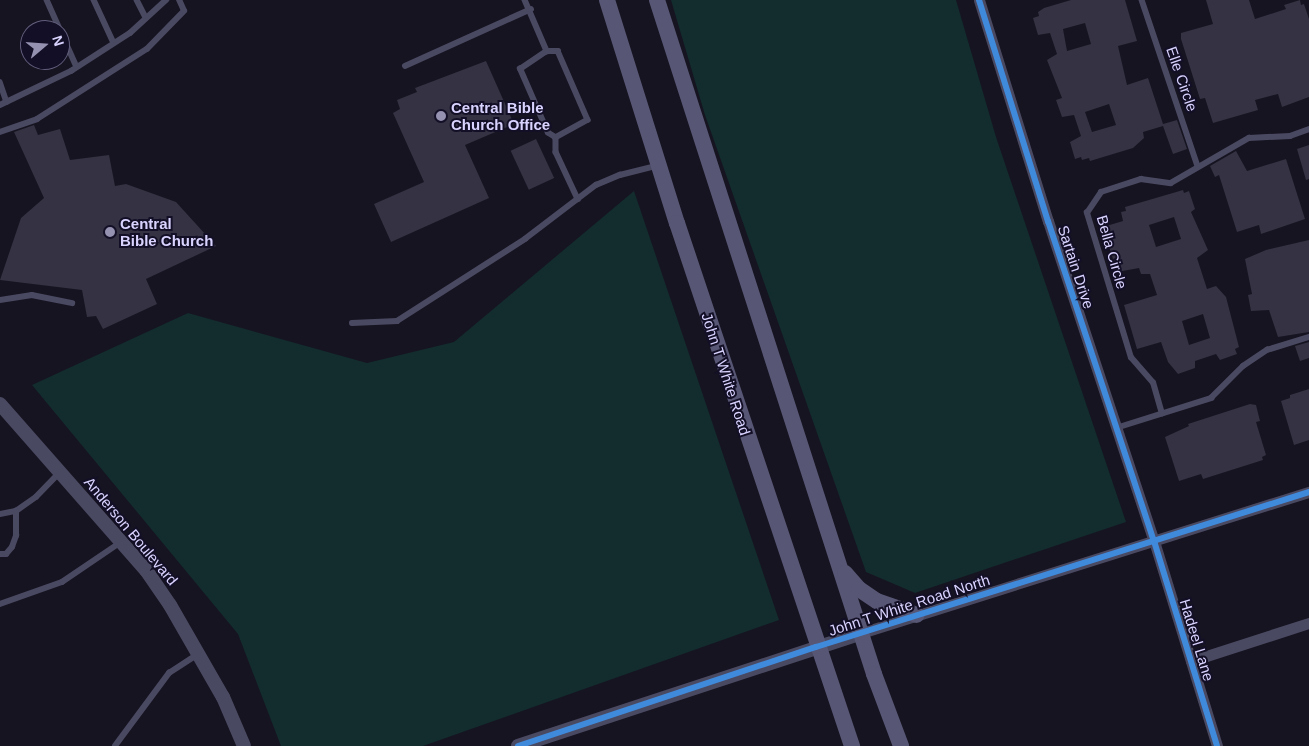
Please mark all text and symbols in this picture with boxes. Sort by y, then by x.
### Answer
north arrow [20,20,70,70]
text: N [49,33,67,48]
street label: Elle Circle [1163,44,1201,114]
place label: Central Bible Church Office [451,98,550,133]
marker: Central Bible Church Office [435,110,447,122]
street label: Bella Circle [1093,213,1131,291]
place label: Central Bible Church [120,214,213,249]
street label: Sartain Drive [1054,223,1098,311]
marker: Central Bible Church [104,226,116,238]
street label: John T White Road [698,310,754,438]
street label: Anderson Boulevard [80,473,182,589]
street label: John T White Road North [826,570,992,640]
street label: Hadeel Lane [1176,597,1218,683]

